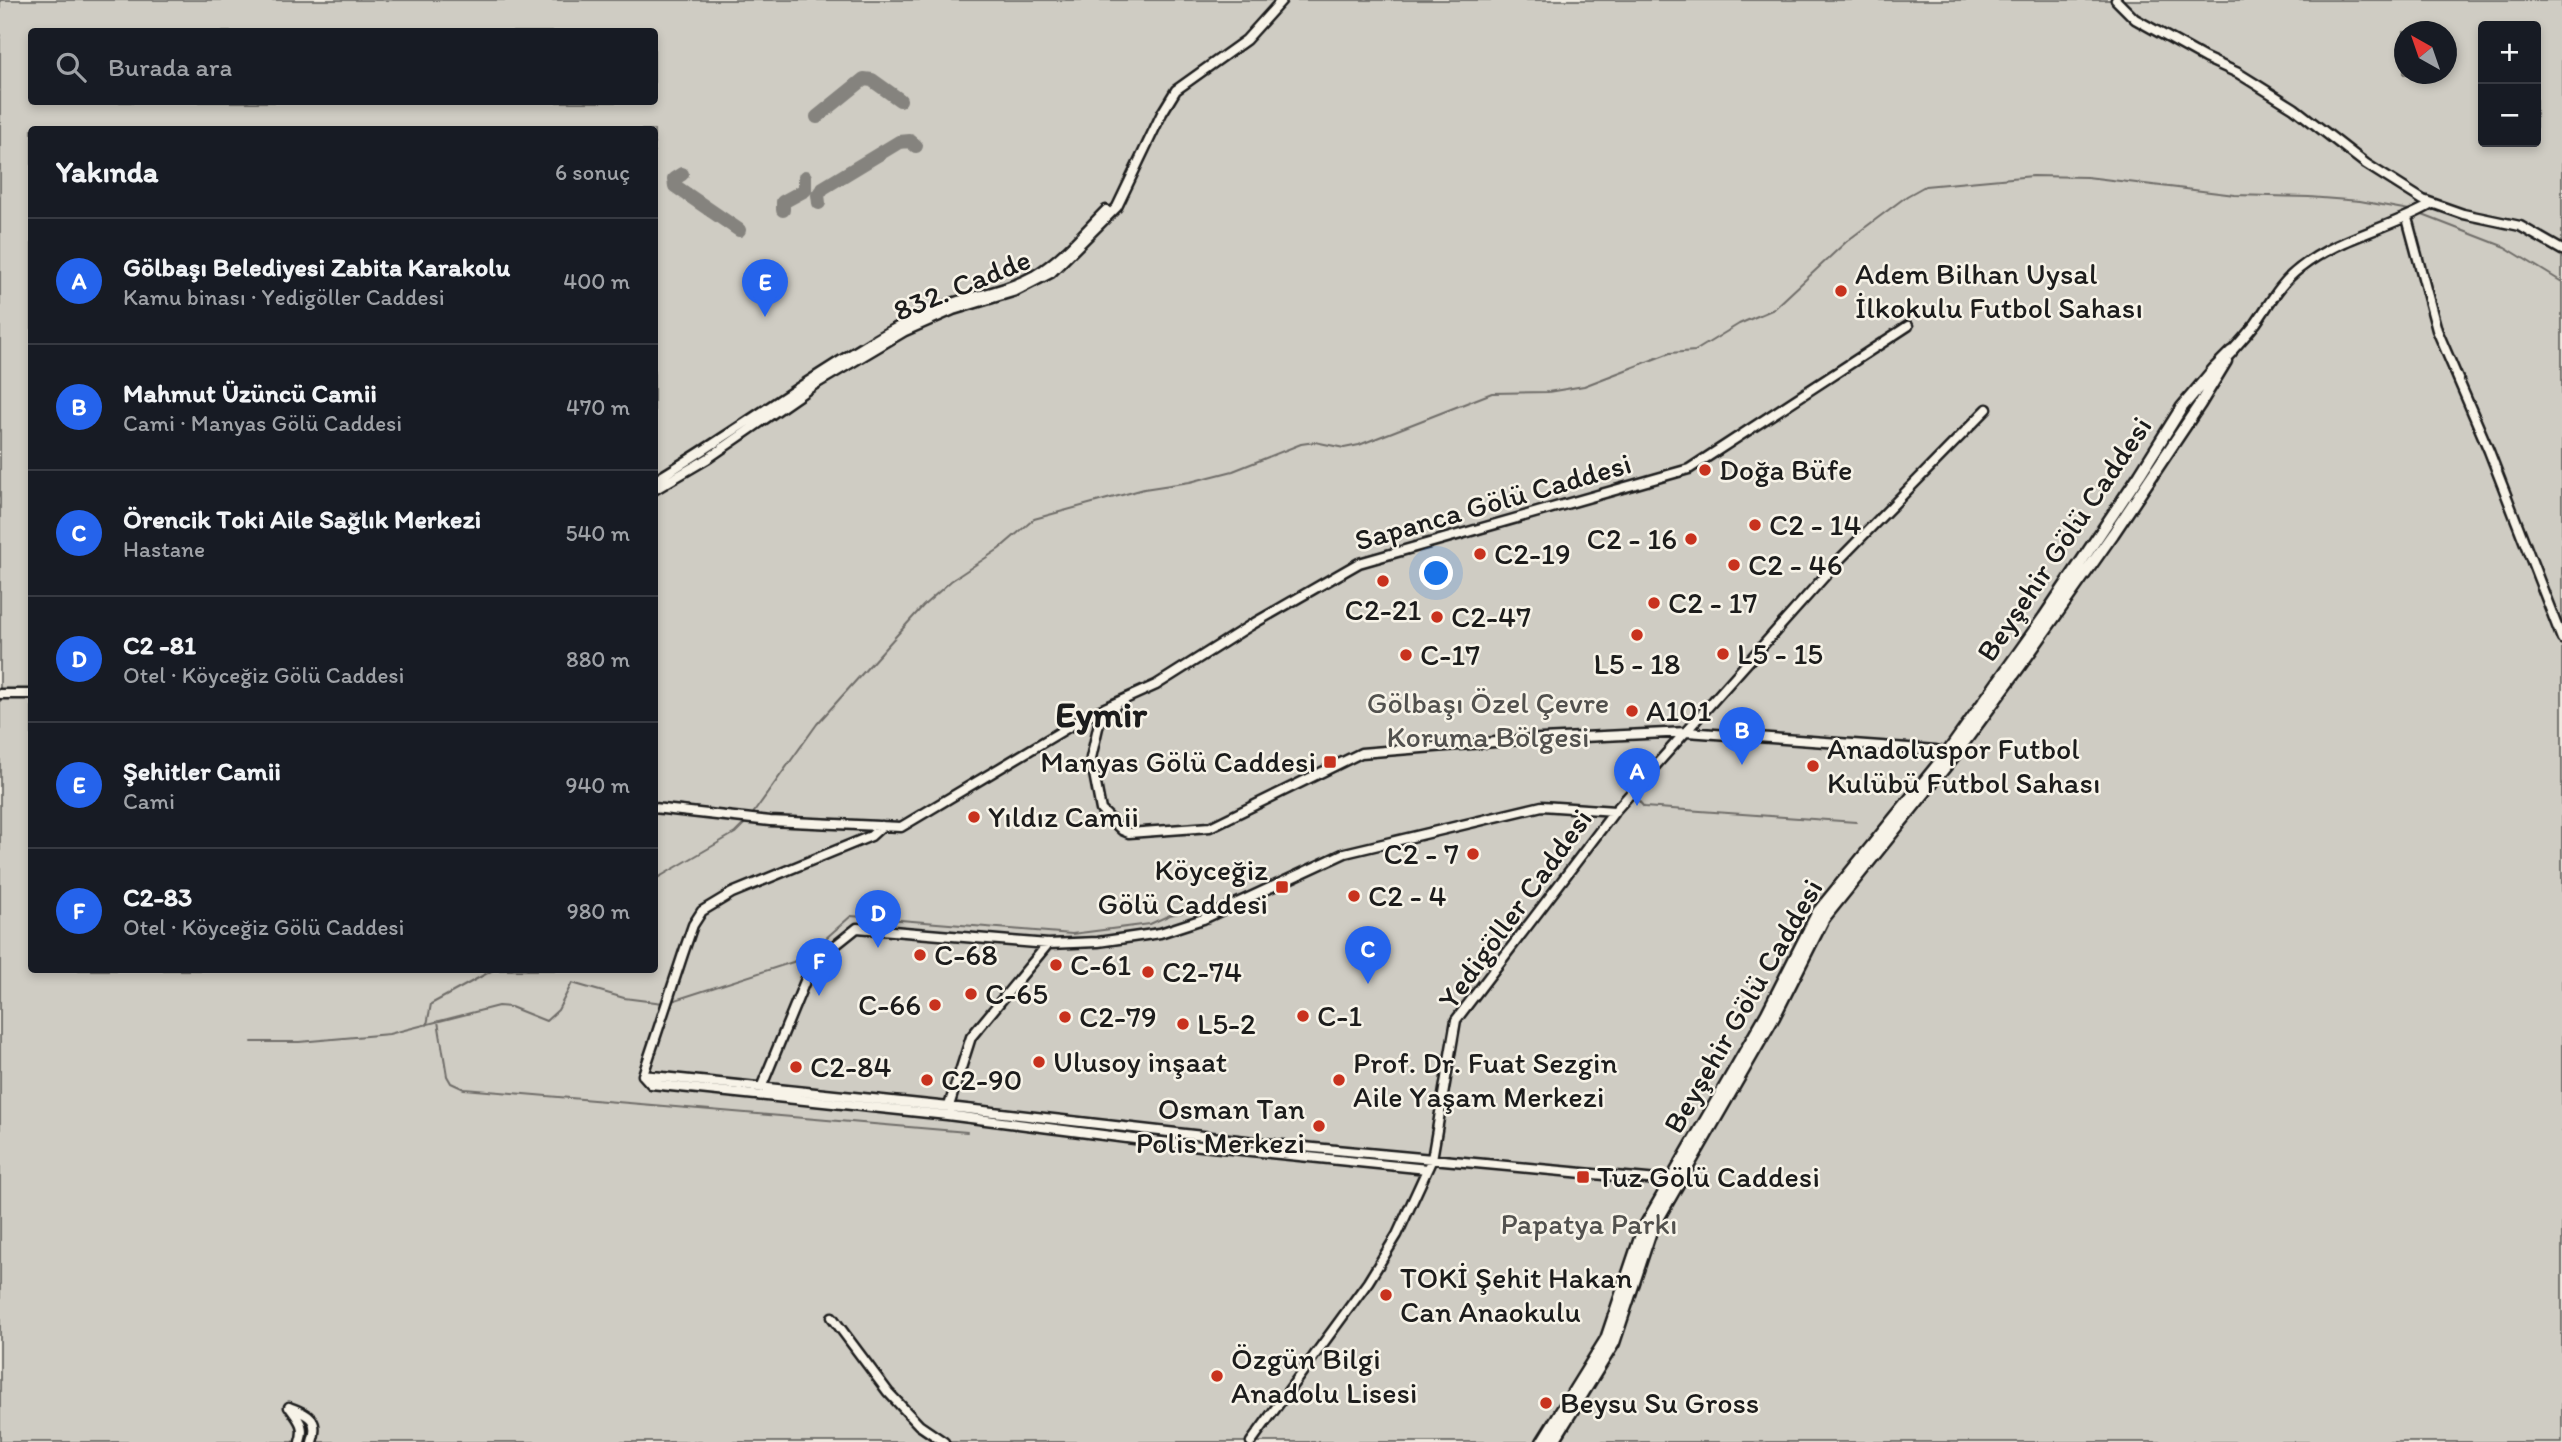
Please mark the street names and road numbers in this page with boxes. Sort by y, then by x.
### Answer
street label: 832. Cadde [888,240,1036,329]
street label: Beyşehir Gölü Caddesi [1968,409,2159,668]
street label: Sapanca Gölü Caddesi [1350,444,1635,559]
street label: Yedigöller Caddesi [1429,801,1600,1016]
street label: Beyşehir Gölü Caddesi [1655,872,1830,1139]

